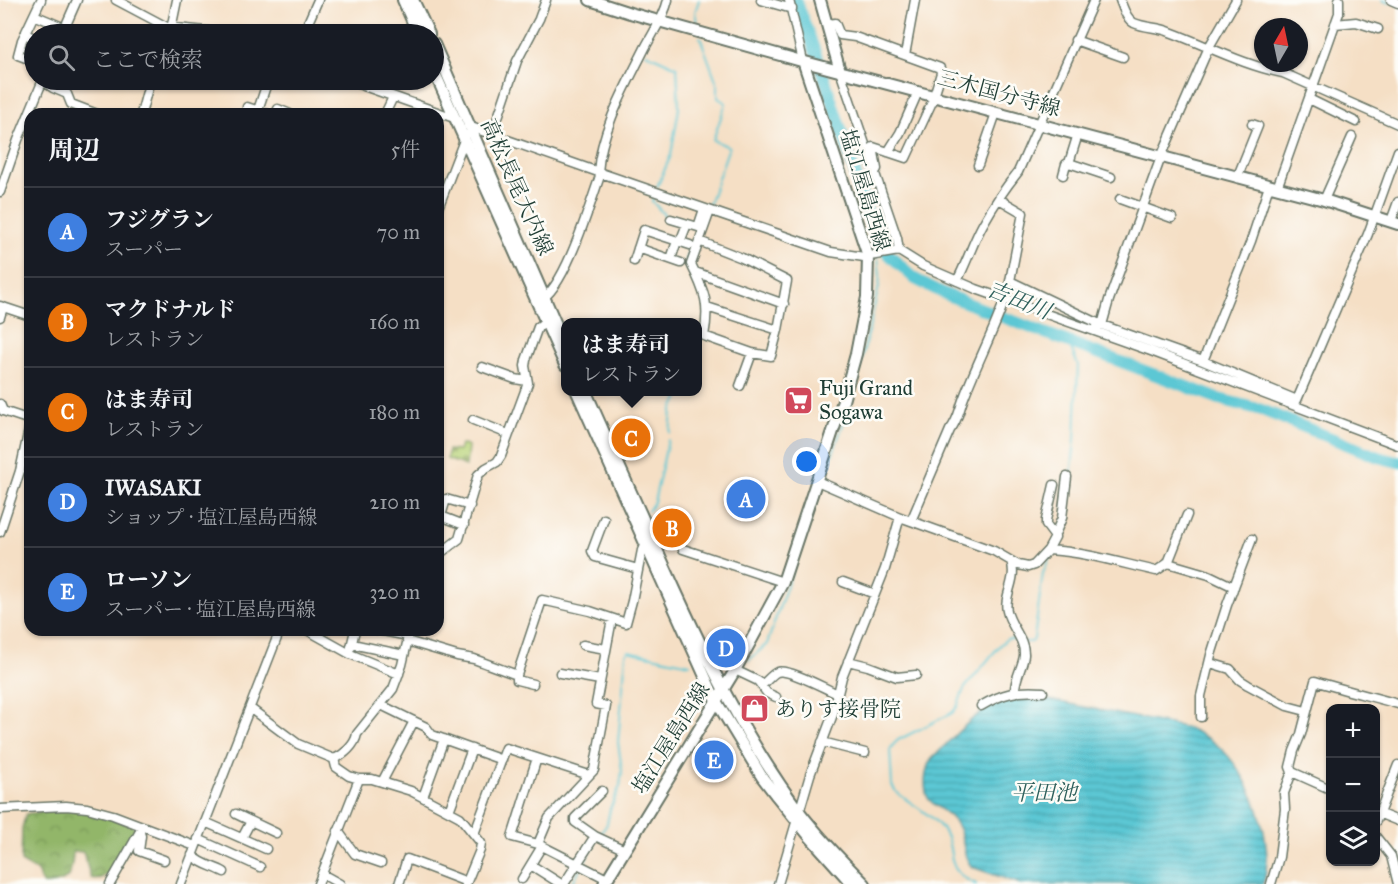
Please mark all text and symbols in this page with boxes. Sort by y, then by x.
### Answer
north arrow [1254,18,1308,72]
search box [24,24,444,90]
icon: search [45,41,78,74]
text: ここで検索 [93,46,203,73]
street label: 三木国分寺線 [935,64,1063,122]
street label: 高松長尾大内線 [475,115,559,259]
street label: 塩江屋島西線 [834,126,896,254]
text: 周辺 [48,134,100,166]
text: 5件 [391,137,420,161]
text: フジグラン [105,206,214,233]
text: A [61,220,74,244]
text: 70 m [377,220,420,244]
text: スーパー [105,237,183,261]
water label: 吉田川 [983,275,1057,326]
text: マクドナルド [105,296,236,323]
text: B [61,310,74,334]
text: 160 m [369,310,420,334]
popup [561,318,702,396]
text: レストラン [105,327,204,351]
text: はま寿司 [582,331,670,358]
text: レストラン [582,362,681,386]
place label: Fuji Grand Sogawa [819,375,914,425]
supermarket icon: Fuji Grand Sogawa [782,384,814,416]
text: はま寿司 [105,386,193,413]
text: C [61,400,74,424]
text: 180 m [369,400,420,424]
pin: C [612,416,650,460]
text: レストラン [105,417,204,441]
your location [792,447,821,476]
text: IWASAKI [105,474,202,501]
pin: A [726,476,766,522]
text: D [60,490,75,514]
text: 210 m [370,490,420,514]
text: ショップ · 塩江屋島西線 [105,505,318,529]
pin: B [652,506,692,550]
text: ローソン [105,566,192,593]
text: E [60,580,75,604]
text: 320 m [369,580,420,604]
text: スーパー · 塩江屋島西線 [105,597,316,621]
pin: D [706,626,746,670]
street label: 塩江屋島西線 [627,678,715,798]
shop icon: ありす接骨院 [738,693,770,725]
place label: ありす接骨院 [775,696,901,722]
map controls [1326,704,1380,866]
button: + [1326,704,1380,758]
pin: E [694,738,734,783]
button: − [1326,758,1380,812]
water label: 平田池 [1011,779,1080,806]
button: layers [1326,812,1380,866]

